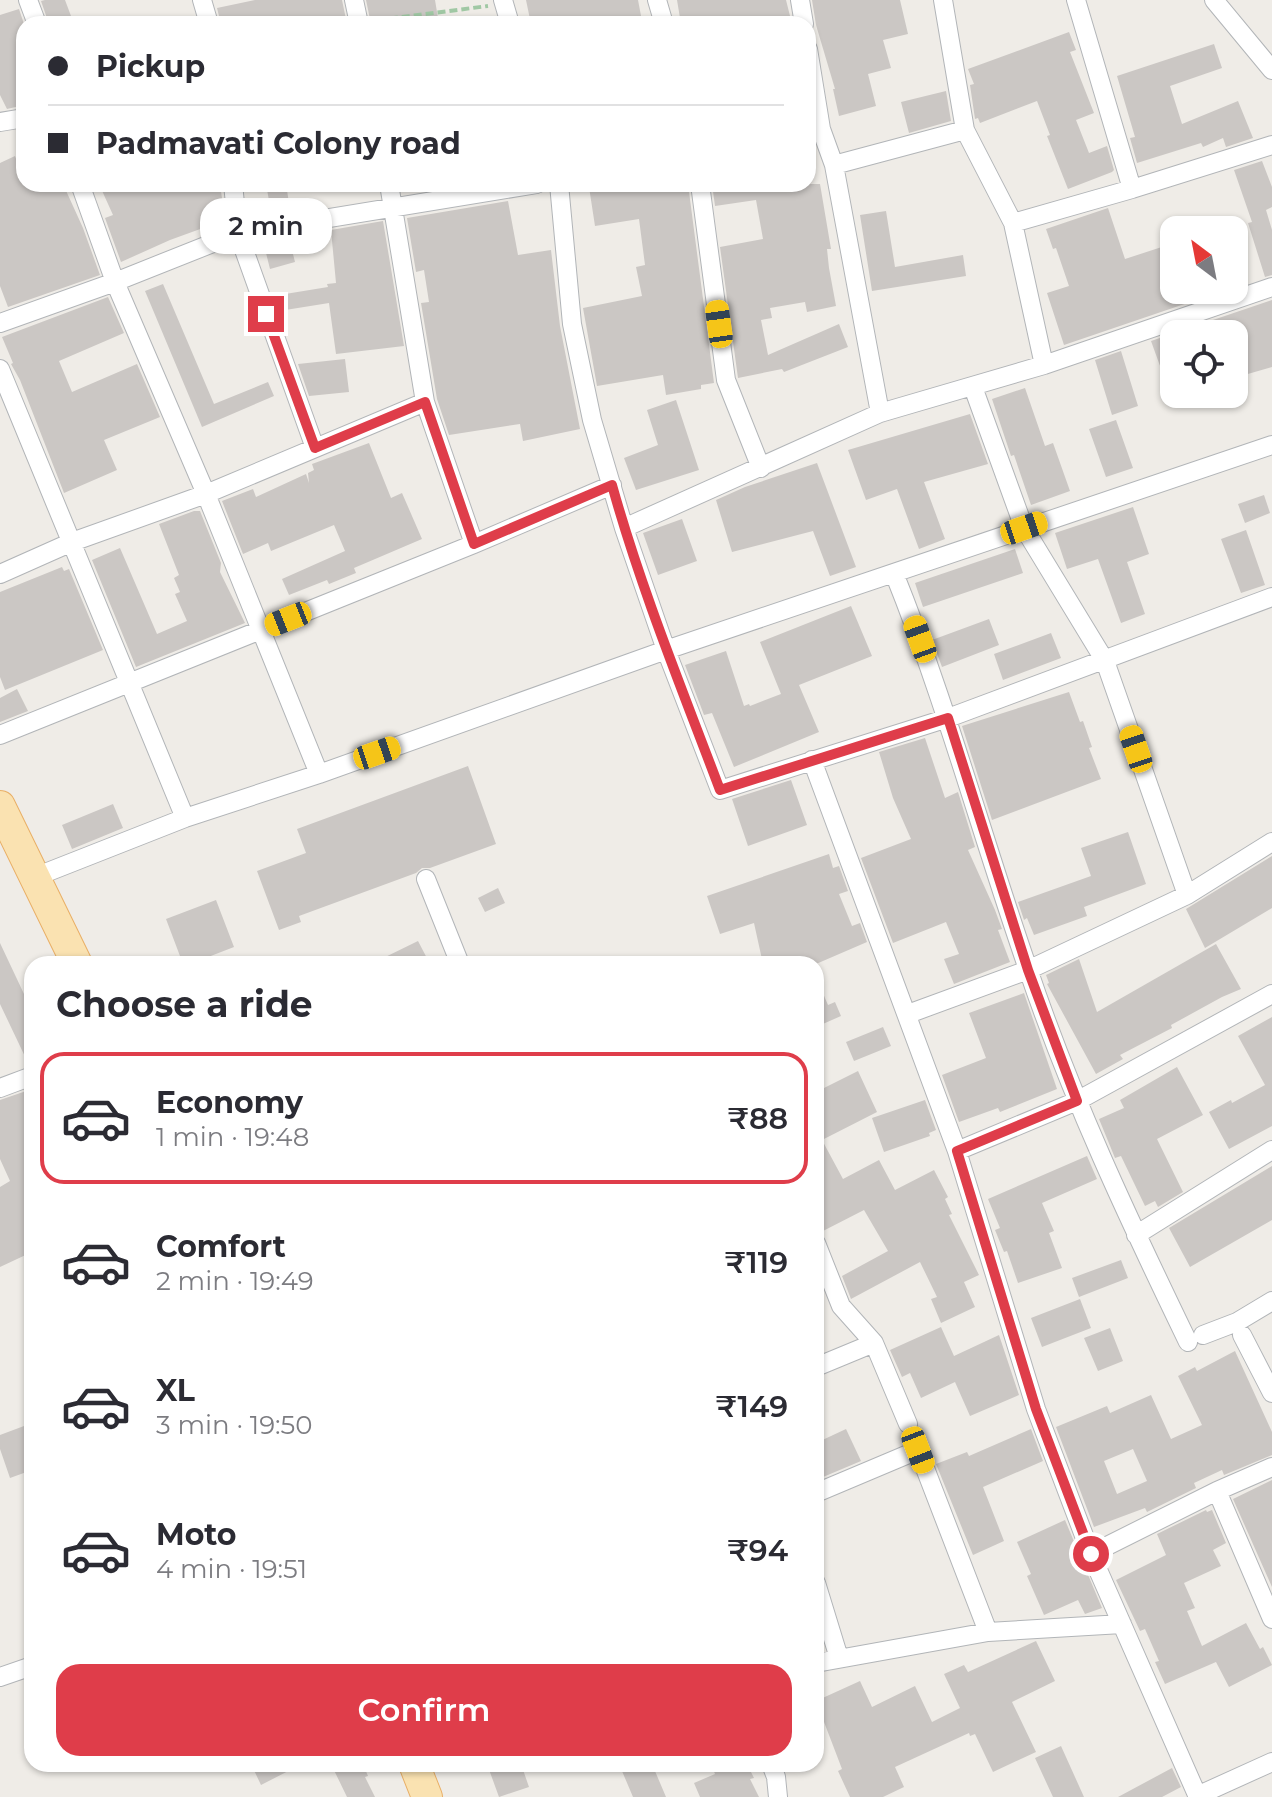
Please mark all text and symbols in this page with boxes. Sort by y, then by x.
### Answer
text: Pickup [96,48,205,85]
text: Padmavati Colony road [96,125,461,162]
callout: 2 min [200,198,332,254]
text: 2 min [228,210,304,242]
north arrow [1160,216,1248,304]
map controls [1160,216,1248,408]
route end [248,296,284,332]
car [704,299,734,349]
button: locate [1160,320,1248,408]
car [997,509,1051,547]
car [261,599,315,639]
car [901,612,939,666]
car [1117,722,1155,776]
car [350,734,404,772]
text: Choose a ride [56,982,313,1026]
icon: car [60,1082,132,1154]
text: Economy [156,1084,303,1121]
text: ₹88 [727,1100,788,1137]
text: 1 min · 19:48 [156,1121,309,1153]
icon: car [60,1226,132,1298]
text: Comfort [156,1228,286,1265]
text: ₹119 [724,1244,788,1281]
text: 2 min · 19:49 [156,1265,313,1297]
icon: car [60,1370,132,1442]
text: XL [156,1372,195,1409]
text: ₹149 [716,1388,788,1425]
text: 3 min · 19:50 [156,1409,312,1441]
car [898,1423,938,1477]
icon: car [60,1514,132,1586]
text: Moto [156,1516,237,1553]
text: ₹94 [727,1532,788,1569]
route start [1073,1536,1109,1572]
text: 4 min · 19:51 [156,1553,307,1585]
button: Confirm [56,1664,792,1756]

